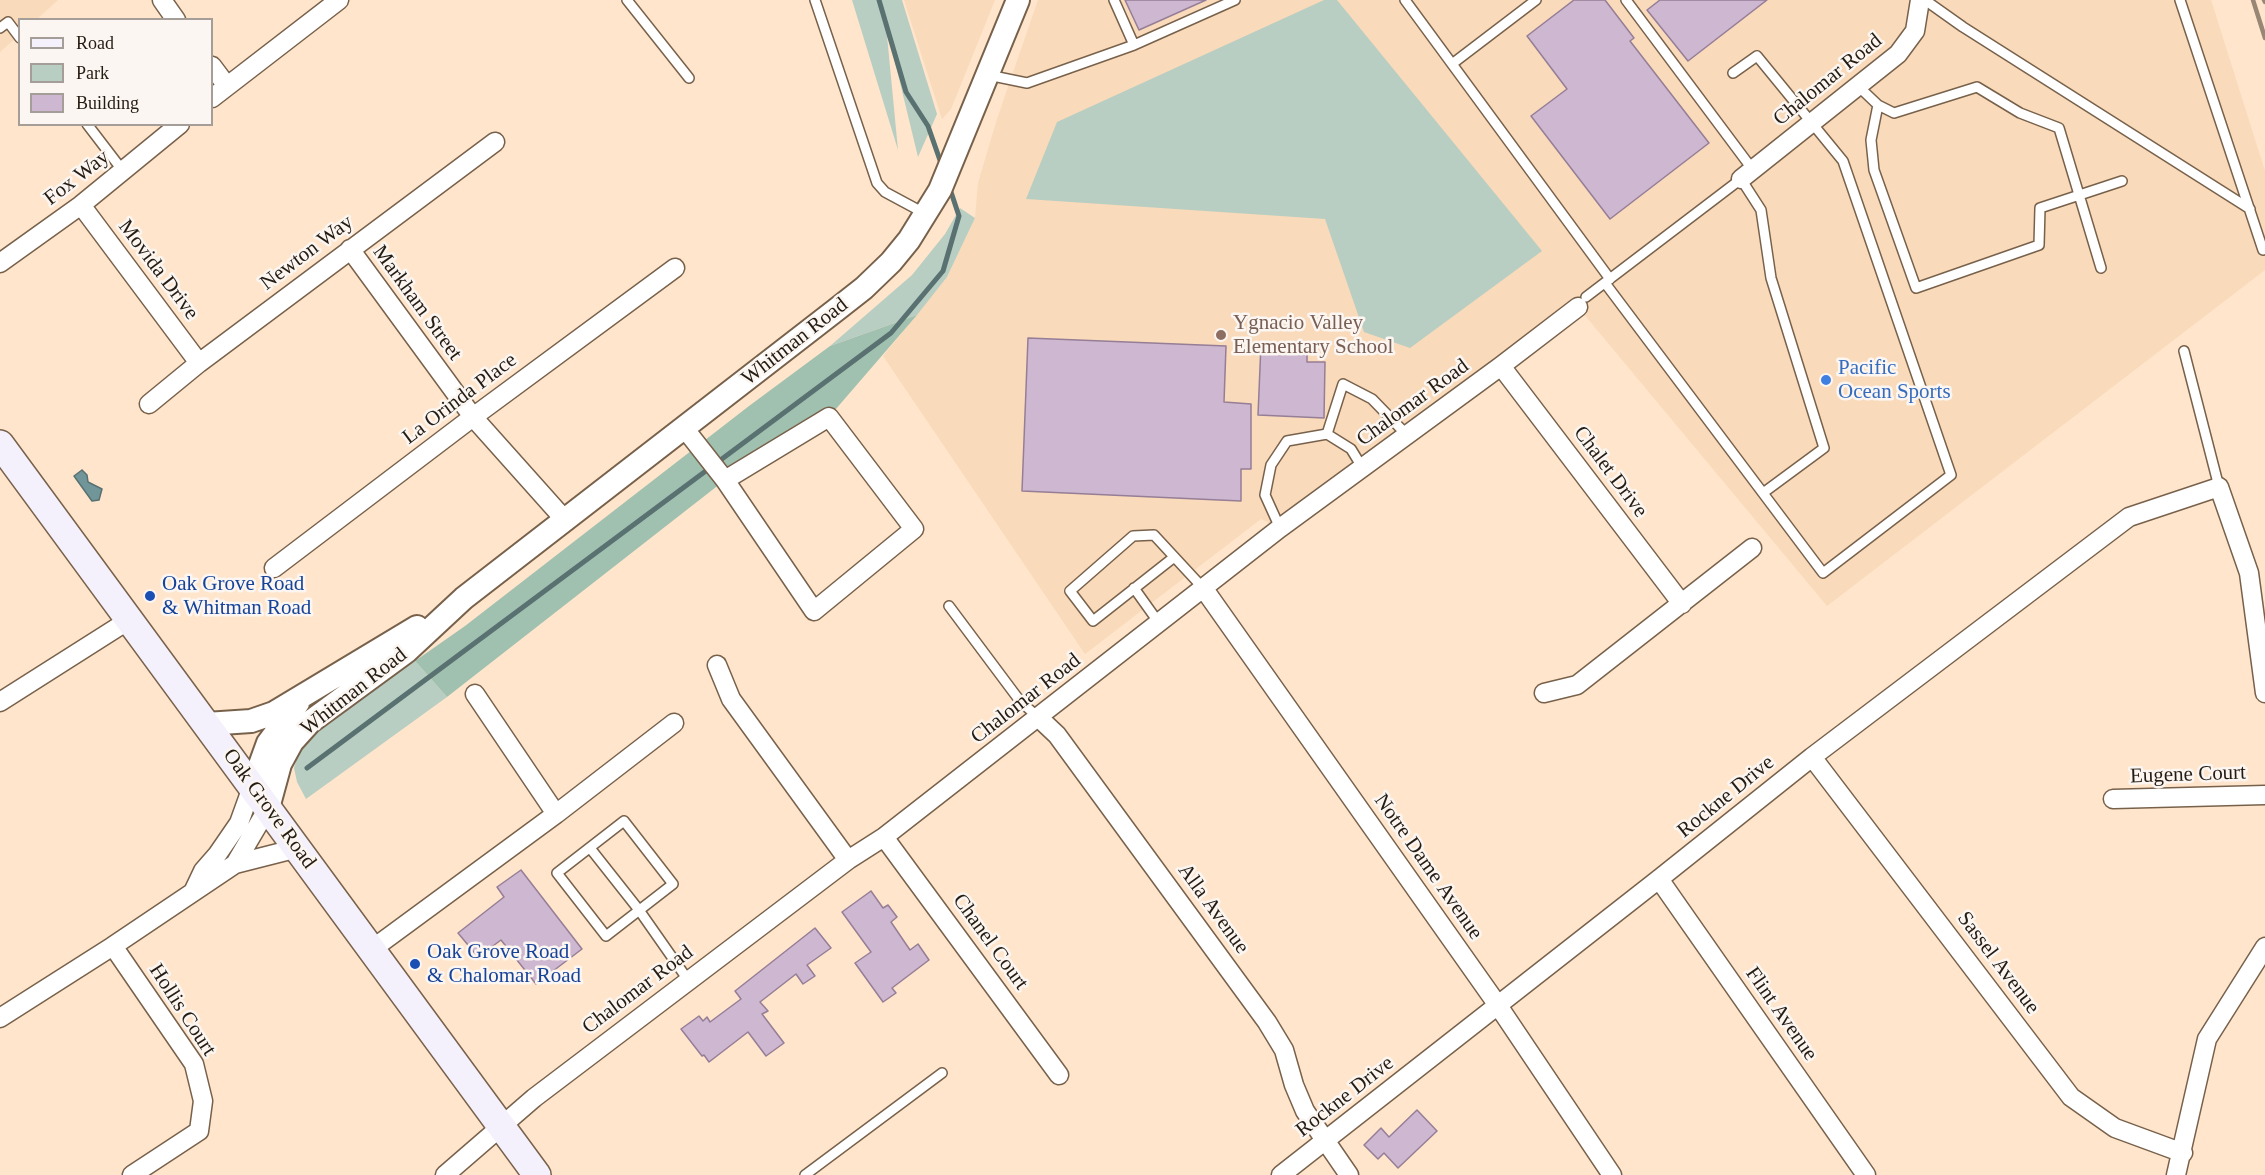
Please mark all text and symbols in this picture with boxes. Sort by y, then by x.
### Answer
legend [18,18,213,126]
street label: Chalomar Road [1769,29,1887,131]
text: Road [76,33,114,53]
text: Park [76,63,109,83]
text: Building [76,93,139,113]
street label: Fox Way [39,145,115,211]
street label: Newton Way [256,210,358,296]
street label: Movida Drive [112,215,204,325]
street label: Markham Street [367,241,467,365]
street label: Whitman Road [737,293,853,391]
place label: Ygnacio Valley Elementary School [1233,310,1393,360]
marker: Ygnacio Valley Elementary School [1214,328,1228,342]
street label: La Orinda Place [398,348,522,450]
street label: Chalomar Road [1352,354,1474,452]
place label: Pacific Ocean Sports [1838,355,1951,405]
marker: Pacific Ocean Sports [1819,373,1833,387]
street label: Chalet Drive [1567,421,1653,523]
place label: Oak Grove Road & Whitman Road [162,571,311,621]
marker: Oak Grove Road & Whitman Road [143,589,157,603]
street label: Whitman Road [296,643,412,741]
street label: Chalomar Road [966,648,1086,750]
street label: Oak Grove Road [217,744,321,874]
street label: Rockne Drive [1673,750,1779,844]
street label: Eugene Court [2130,760,2246,790]
street label: Notre Dame Avenue [1368,789,1488,945]
street label: Alla Avenue [1172,859,1254,959]
street label: Chanel Court [947,889,1033,995]
street label: Sassel Avenue [1951,907,2045,1019]
place label: Oak Grove Road & Chalomar Road [427,939,581,989]
street label: Chalomar Road [578,940,698,1040]
marker: Oak Grove Road & Chalomar Road [408,957,422,971]
street label: Hollis Court [143,959,221,1061]
street label: Flint Avenue [1740,962,1822,1066]
street label: Rockne Drive [1291,1051,1399,1143]

